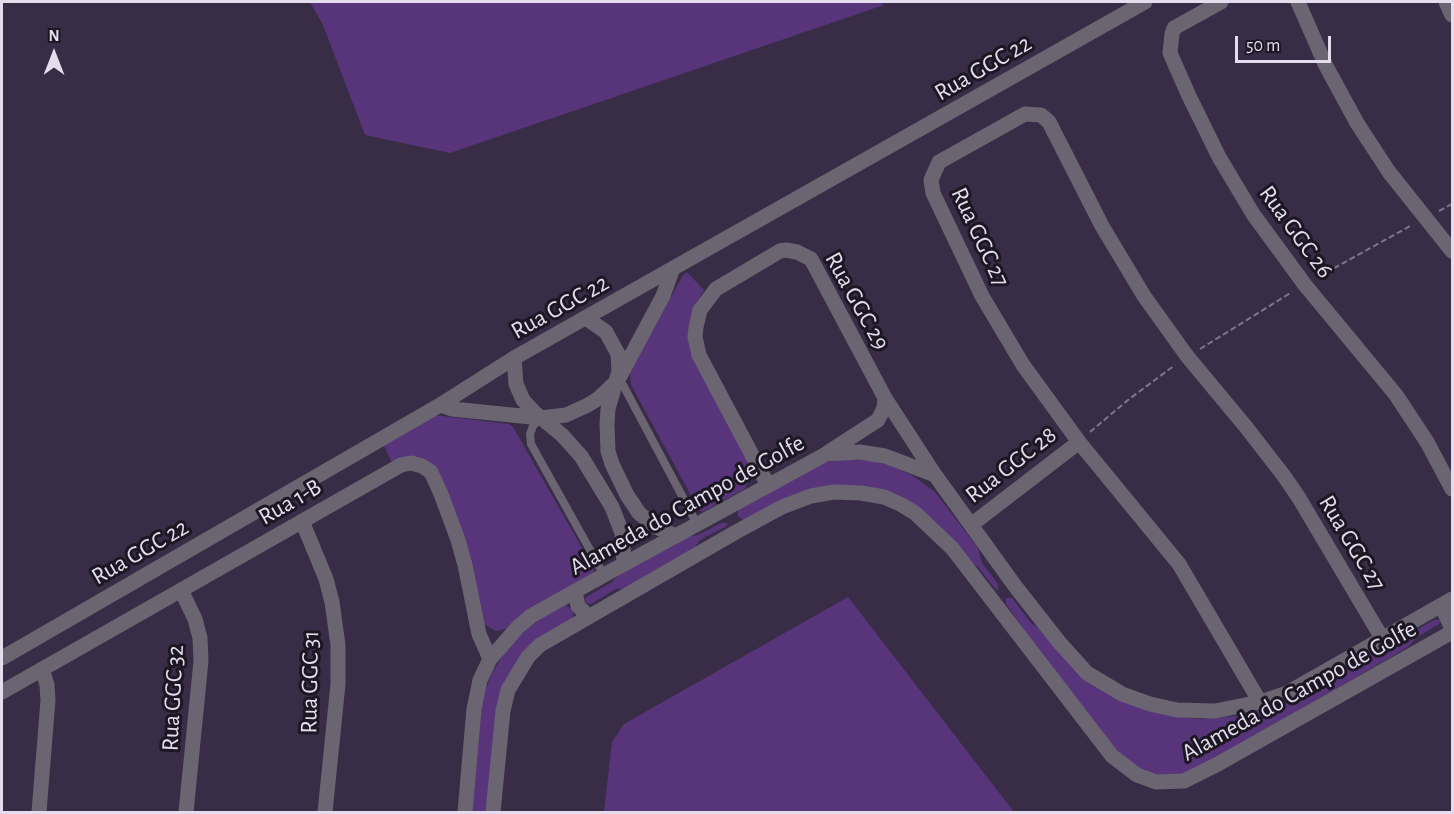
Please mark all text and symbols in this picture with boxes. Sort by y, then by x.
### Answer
north arrow [24,24,84,84]
scale bar [1238,24,1334,62]
text: N [48,28,60,44]
street label: Rua GGC 22 [929,29,1037,107]
text: 50 m [1246,37,1280,55]
street label: Rua GGC 26 [1253,180,1339,284]
street label: Rua GGC 27 [944,183,1016,291]
street label: Rua GGC 29 [818,247,896,355]
street label: Rua GGC 22 [506,268,614,346]
street label: Rua GGC 28 [960,421,1062,509]
street label: Alameda do Campo de Golfe [565,428,809,582]
street label: Rua 1-B [253,473,327,531]
street label: Rua GGC 27 [1312,490,1392,596]
street label: Rua GGC 22 [86,513,194,591]
street label: Alameda do Campo de Golfe [1177,614,1421,768]
street label: Rua GGC 31 [295,630,325,734]
street label: Rua GGC 32 [156,644,190,752]

